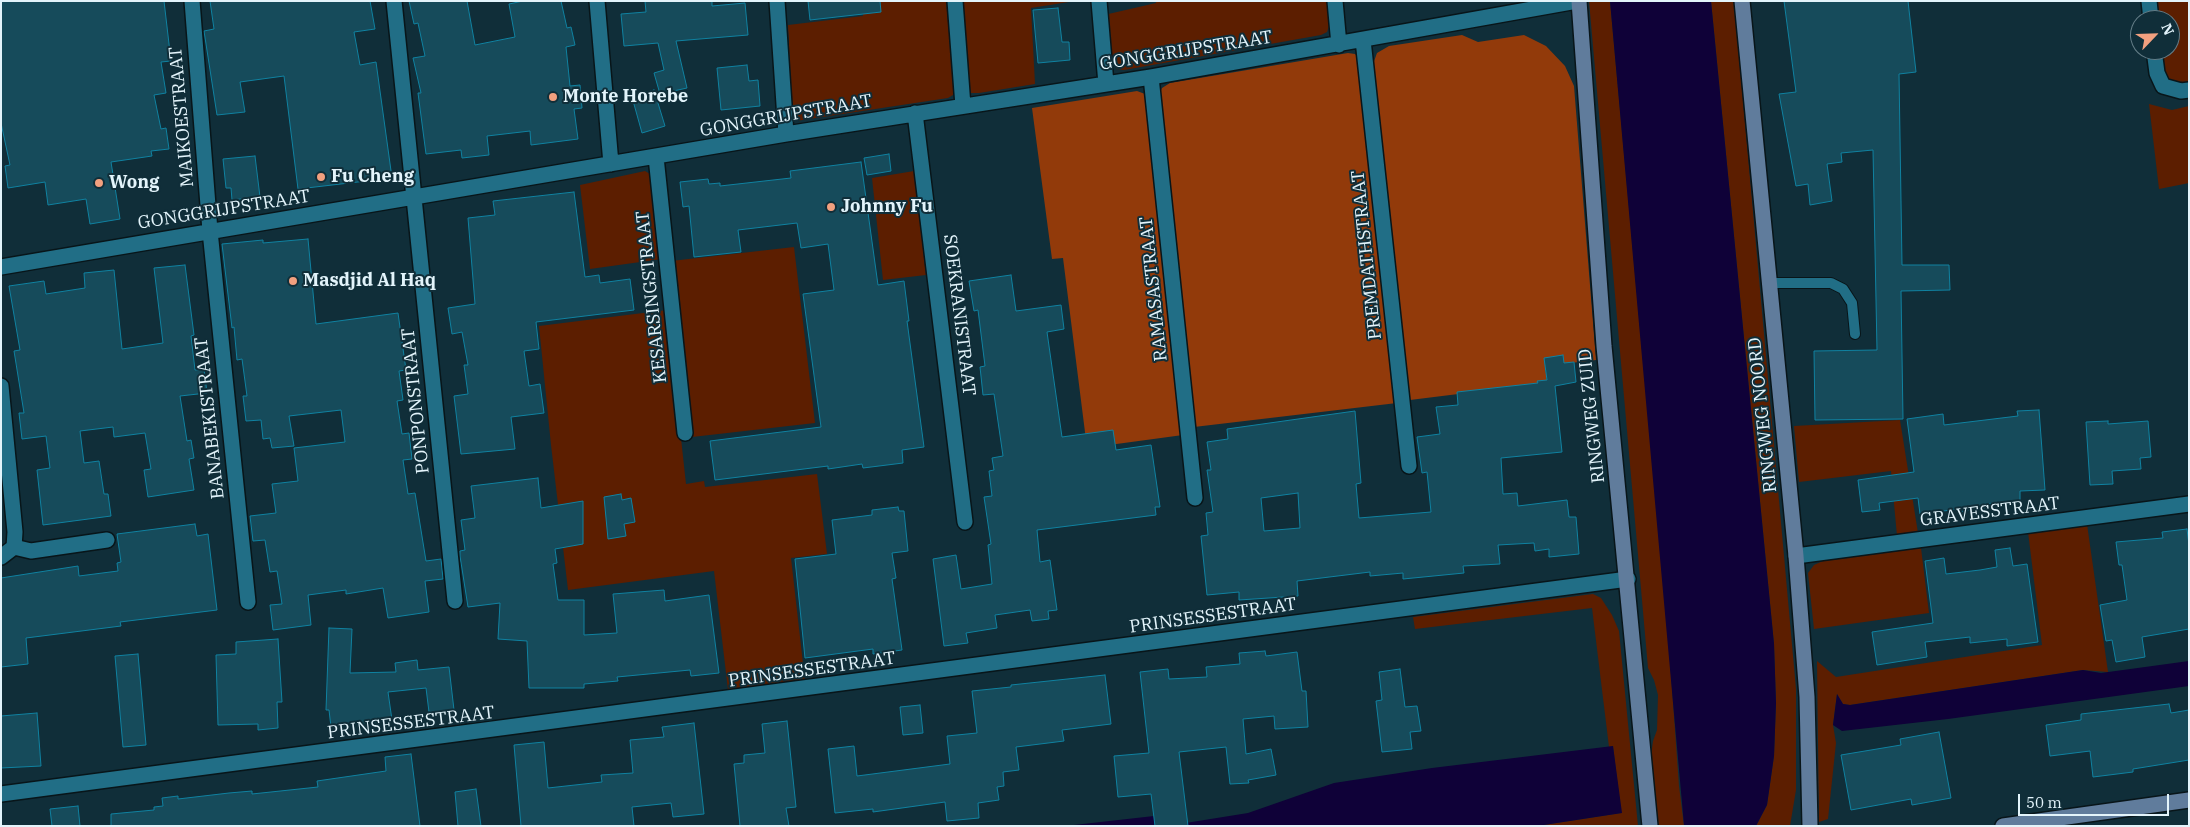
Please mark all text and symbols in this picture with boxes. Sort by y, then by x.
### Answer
north arrow [2130,10,2180,60]
text: N [2157,21,2178,38]
street label: GONGGRIJPSTRAAT [1098,27,1274,75]
street label: MAIKOESTRAAT [165,46,199,188]
place label: Monte Horebe [563,86,688,108]
street label: GONGGRIJPSTRAAT [698,90,874,142]
marker: Monte Horebe [547,91,559,103]
place label: Fu Cheng [331,166,414,188]
street label: PREMDATHSTRAAT [1347,169,1387,341]
marker: Fu Cheng [315,171,327,183]
place label: Wong [109,172,160,194]
marker: Wong [93,177,105,189]
street label: GONGGRIJPSTRAAT [136,186,312,234]
place label: Johnny Fu [841,196,933,218]
marker: Johnny Fu [825,201,837,213]
street label: KESARSINGSTRAAT [632,210,672,384]
street label: RAMASASTRAAT [1136,216,1172,362]
street label: SOEKRANISTRAAT [938,233,980,397]
place label: Masdjid Al Haq [303,270,436,292]
marker: Masdjid Al Haq [287,275,299,287]
street label: PONPONSTRAAT [398,327,434,475]
street label: BANABEKISTRAAT [191,336,229,500]
street label: RINGWEG NOORD [1744,336,1782,494]
street label: RINGWEG ZUID [1574,348,1610,484]
street label: GRAVESSTRAAT [1919,493,2061,531]
street label: PRINSESSESTRAAT [1128,594,1298,638]
street label: PRINSESSESTRAAT [727,648,897,692]
street label: PRINSESSESTRAAT [326,702,496,744]
scale bar [2020,784,2171,816]
text: 50 m [2026,793,2062,812]

